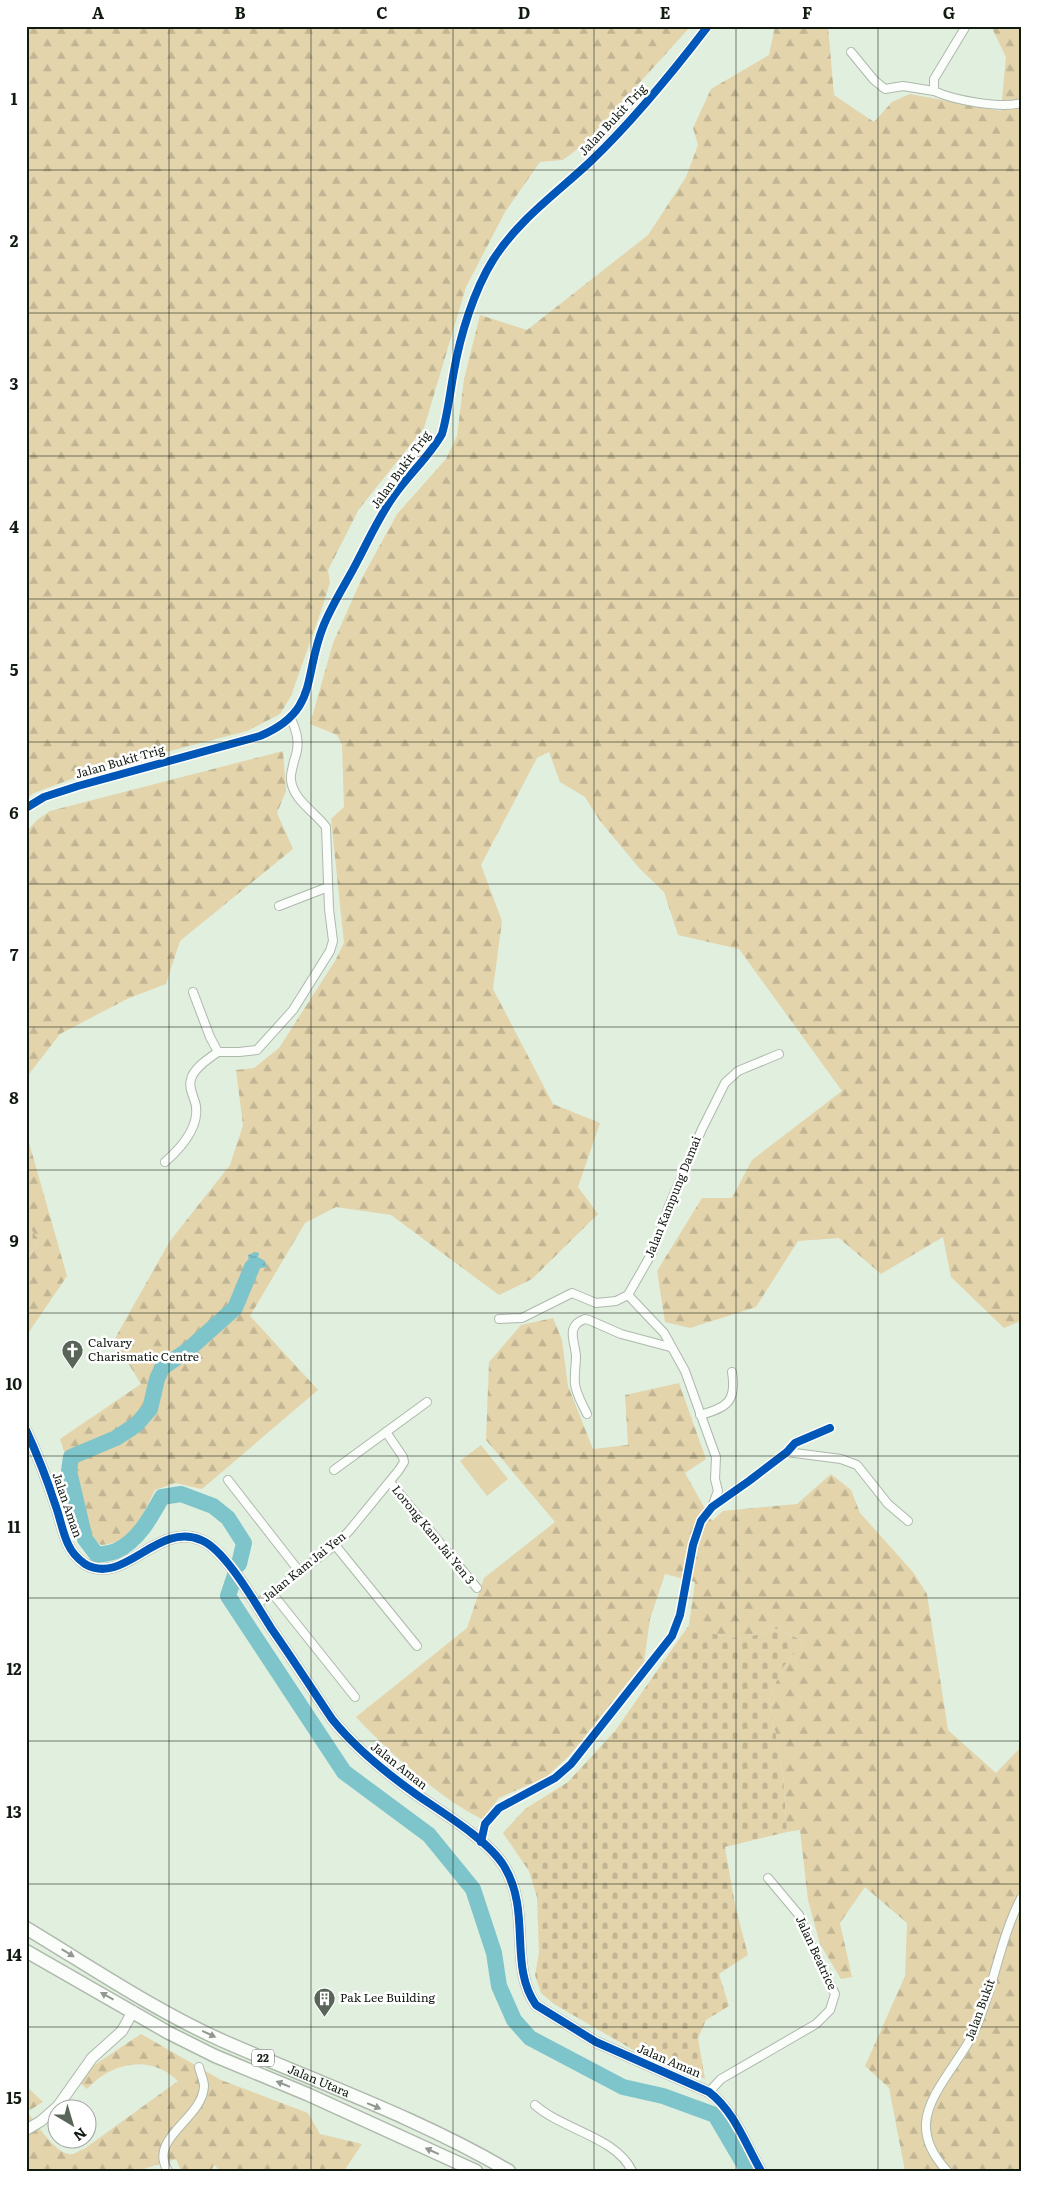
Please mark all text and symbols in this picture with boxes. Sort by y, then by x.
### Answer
text: A [92,0,104,24]
text: B [234,0,246,24]
text: C [376,0,388,24]
text: D [518,0,530,24]
text: E [660,0,671,24]
text: F [802,0,812,24]
text: G [943,0,955,24]
street label: Jalan Bukit Trig [574,79,650,159]
text: 1 [11,86,18,110]
text: 2 [10,228,19,252]
text: 3 [10,371,19,395]
street label: Jalan Bukit Trig [366,427,435,512]
text: 4 [9,514,19,538]
text: 5 [10,657,19,681]
street label: Jalan Bukit Trig [73,740,167,782]
text: 6 [9,800,19,824]
text: 7 [10,942,19,966]
text: 8 [9,1085,19,1109]
street label: Jalan Kampung Damai [639,1133,705,1260]
text: 9 [9,1228,19,1252]
place label: Calvary Charismatic Centre [88,1333,199,1365]
church icon: Calvary Charismatic Centre [60,1338,84,1369]
text: 10 [6,1371,22,1395]
street label: Jalan Aman [48,1470,88,1540]
street label: Lorong Kam Jai Yen 3 [388,1481,479,1588]
text: 11 [7,1514,21,1538]
street label: Jalan Kam Jai Yen [258,1527,349,1606]
text: 12 [6,1656,22,1680]
street label: Jalan Aman [367,1737,432,1793]
text: 13 [6,1799,22,1823]
street label: Jalan Beatrice [792,1912,842,1993]
text: 14 [6,1942,22,1966]
one-way arrow [61,1949,74,1958]
street label: Jalan Bukit [960,1976,999,2043]
building icon: Pak Lee Building [312,1986,336,2017]
place label: Pak Lee Building [340,1988,436,2006]
one-way arrow [100,1992,115,2000]
one-way arrow [202,2030,216,2038]
street label: Jalan Aman [635,2039,704,2082]
road number: 22 [252,2050,274,2066]
street label: Jalan Utara [285,2059,353,2101]
one-way arrow [276,2080,291,2088]
text: 15 [6,2085,22,2109]
north arrow [48,2100,98,2150]
one-way arrow [367,2102,381,2110]
text: N [70,2124,91,2147]
one-way arrow [425,2146,439,2154]

